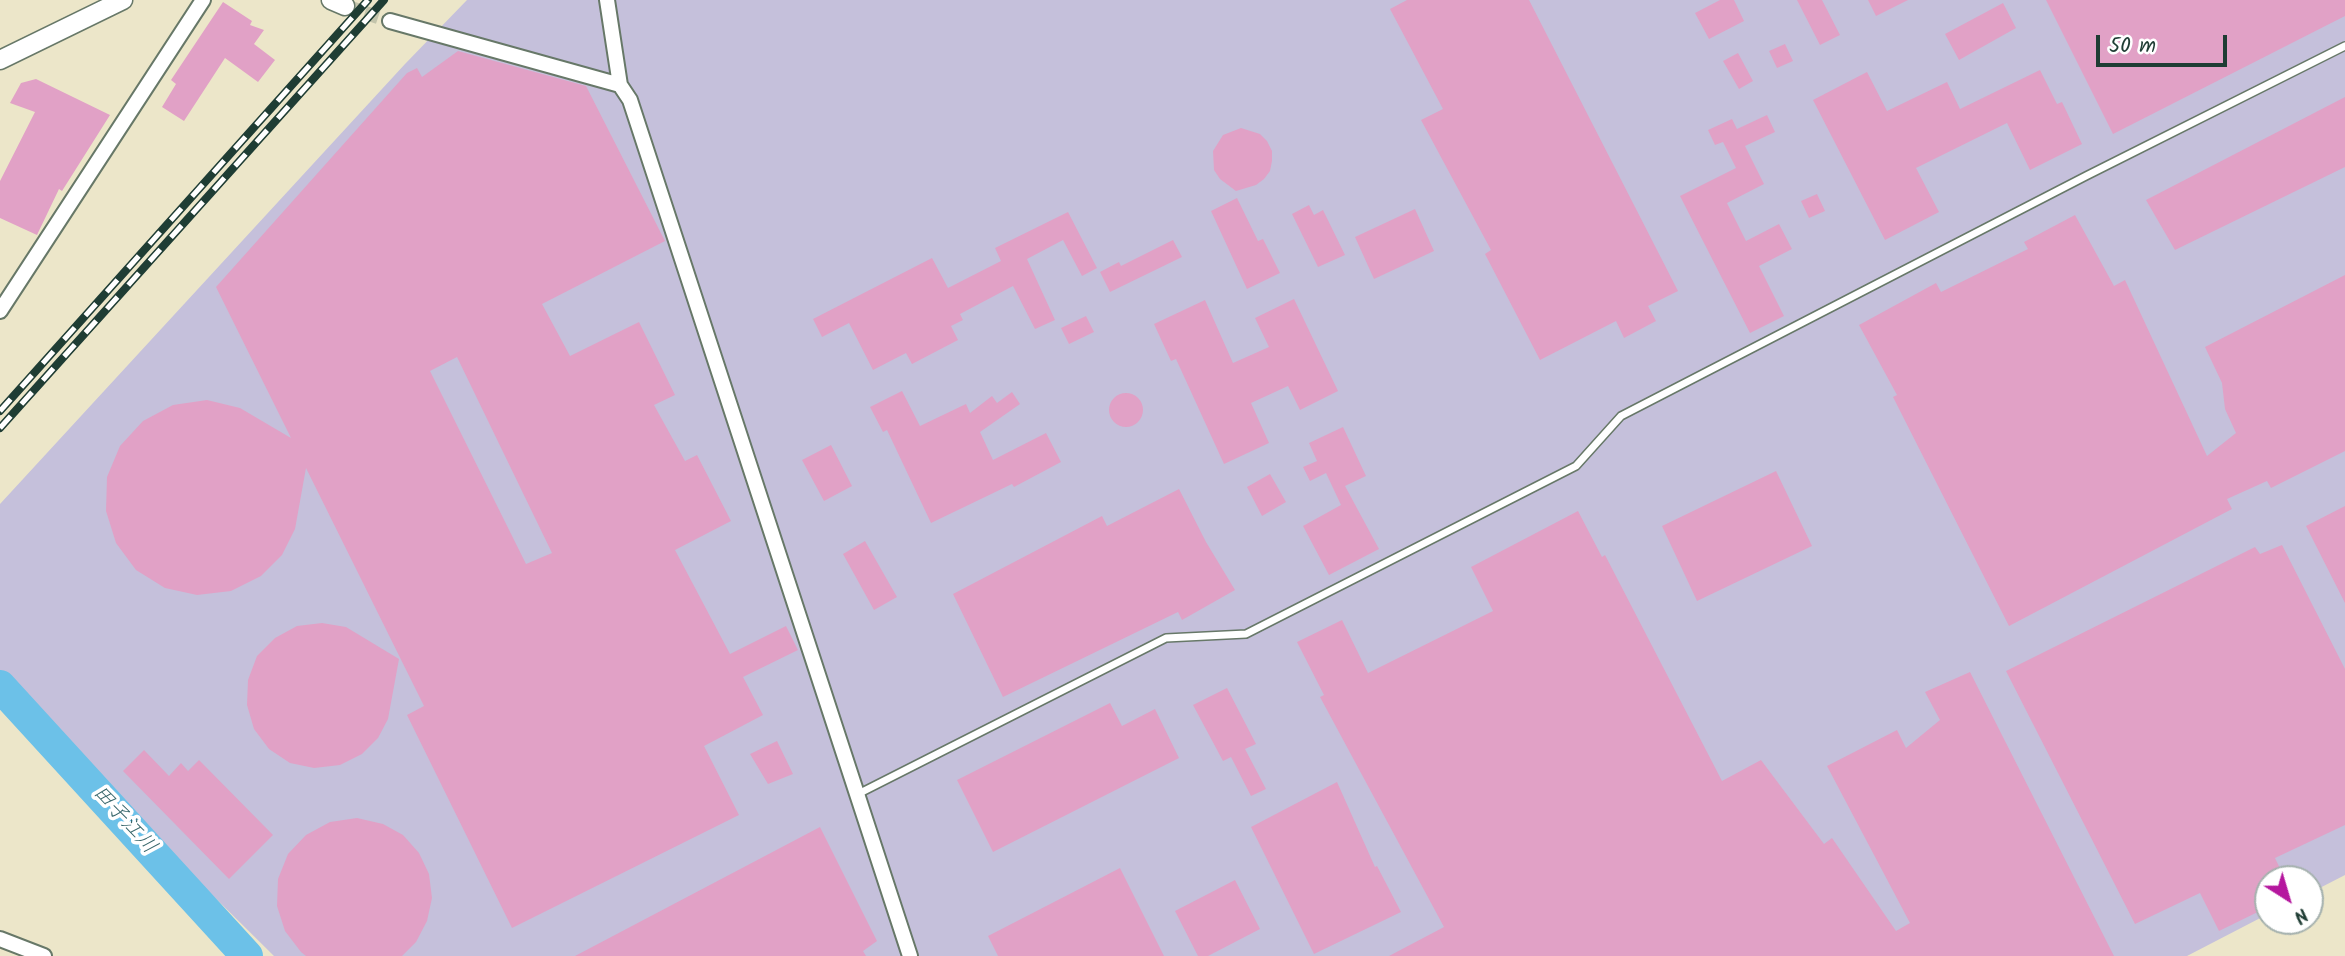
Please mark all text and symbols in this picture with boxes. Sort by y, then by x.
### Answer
scale bar [2100,21,2231,65]
text: 50 m [2109,30,2156,63]
water label: 田子江川 [86,781,160,861]
north arrow [2254,865,2324,935]
text: N [2287,900,2314,931]

